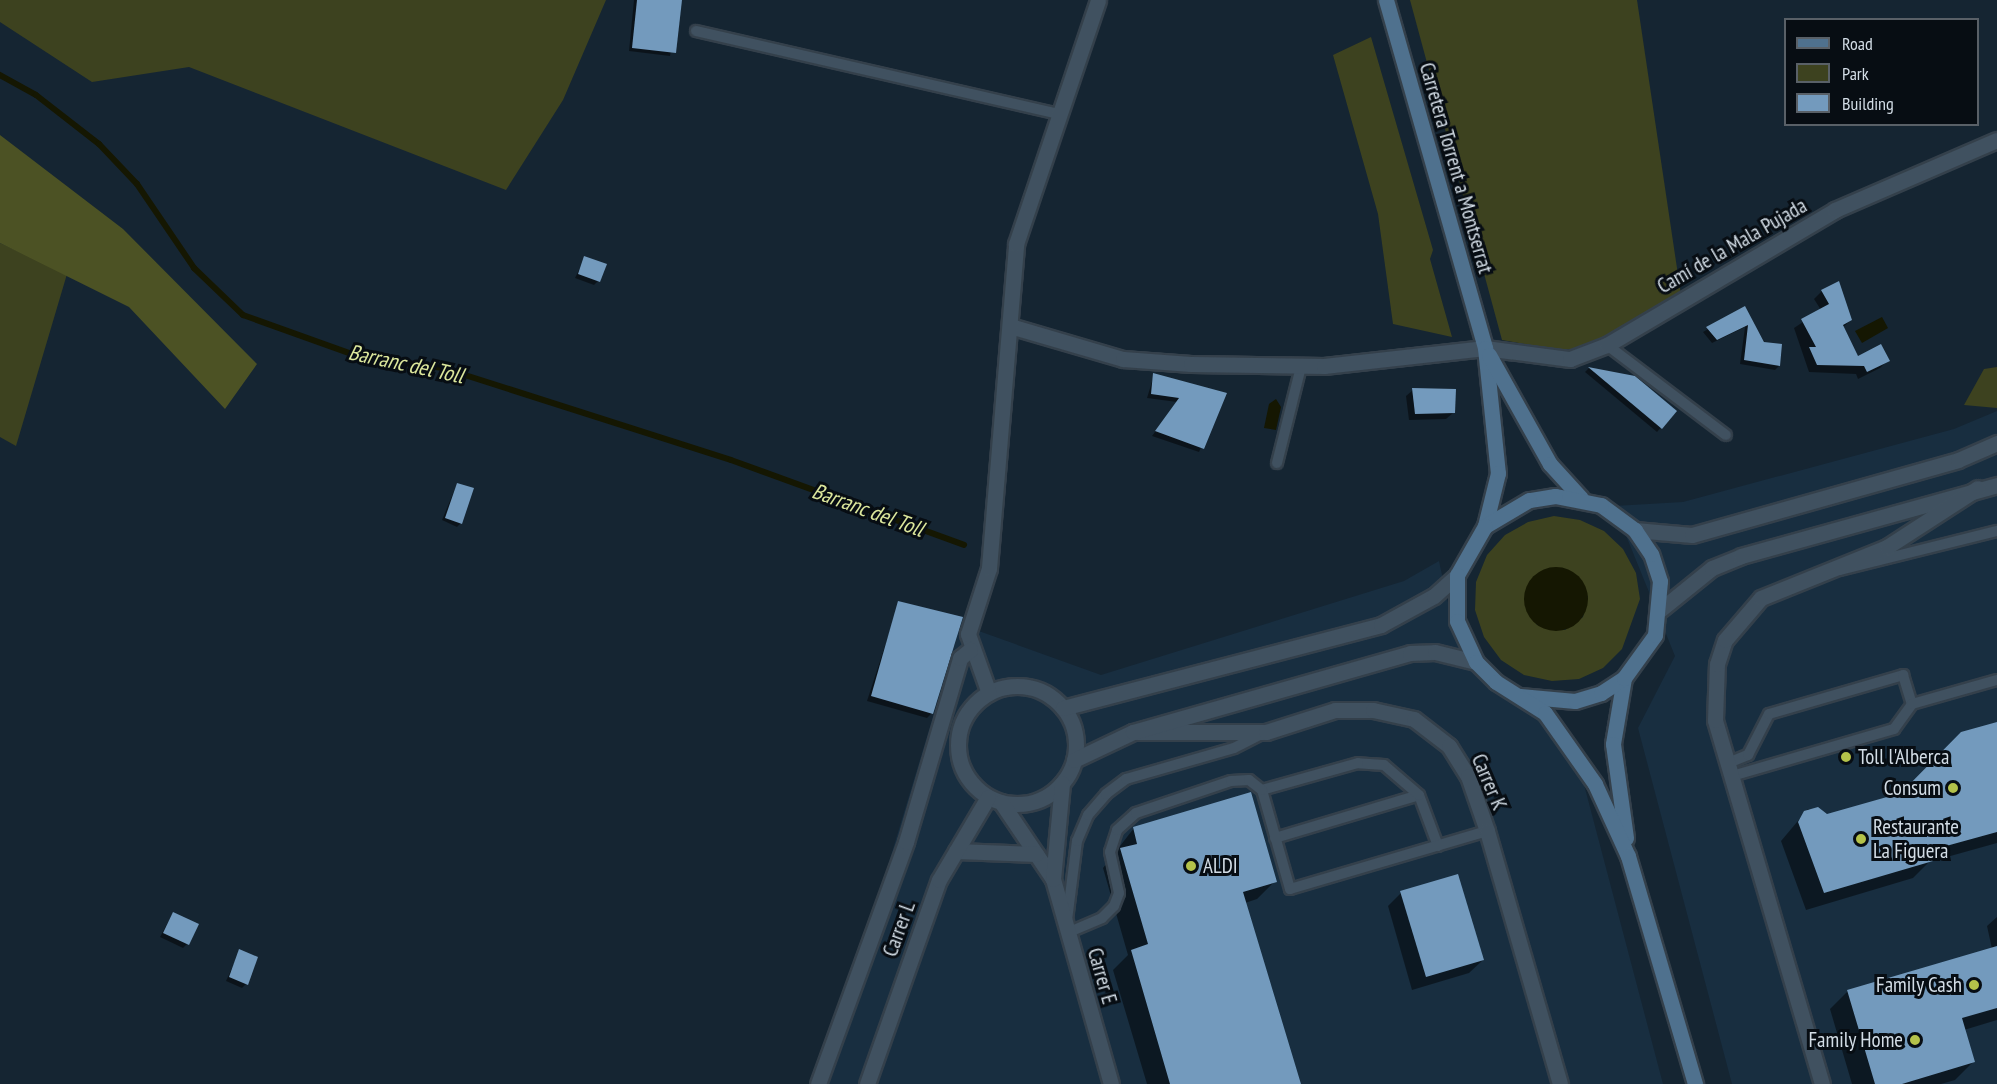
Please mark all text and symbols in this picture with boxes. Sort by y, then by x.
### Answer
legend [1784,18,1979,126]
text: Road [1842,32,1873,55]
street label: Carretera Torrent a Montserrat [1414,60,1498,276]
text: Park [1842,62,1869,85]
text: Building [1842,92,1894,115]
street label: Camí de la Mala Pujada [1653,193,1811,299]
water label: Barranc del Toll [346,339,466,389]
water label: Barranc del Toll [808,477,928,543]
place label: Toll l'Alberca [1858,744,1949,770]
street label: Carrer K [1466,750,1512,814]
marker: Toll l'Alberca [1839,750,1853,764]
place label: Consum [1884,775,1941,801]
marker: Consum [1946,781,1960,795]
place label: Restaurante La Figuera [1873,814,1959,864]
marker: Restaurante La Figuera [1854,832,1868,846]
place label: ALDI [1203,853,1238,879]
marker: ALDI [1184,859,1198,873]
street label: Carrer L [877,898,921,960]
street label: Carrer E [1082,945,1122,1007]
place label: Family Cash [1875,972,1962,998]
marker: Family Cash [1967,978,1981,992]
place label: Family Home [1808,1027,1903,1053]
marker: Family Home [1908,1033,1922,1047]

